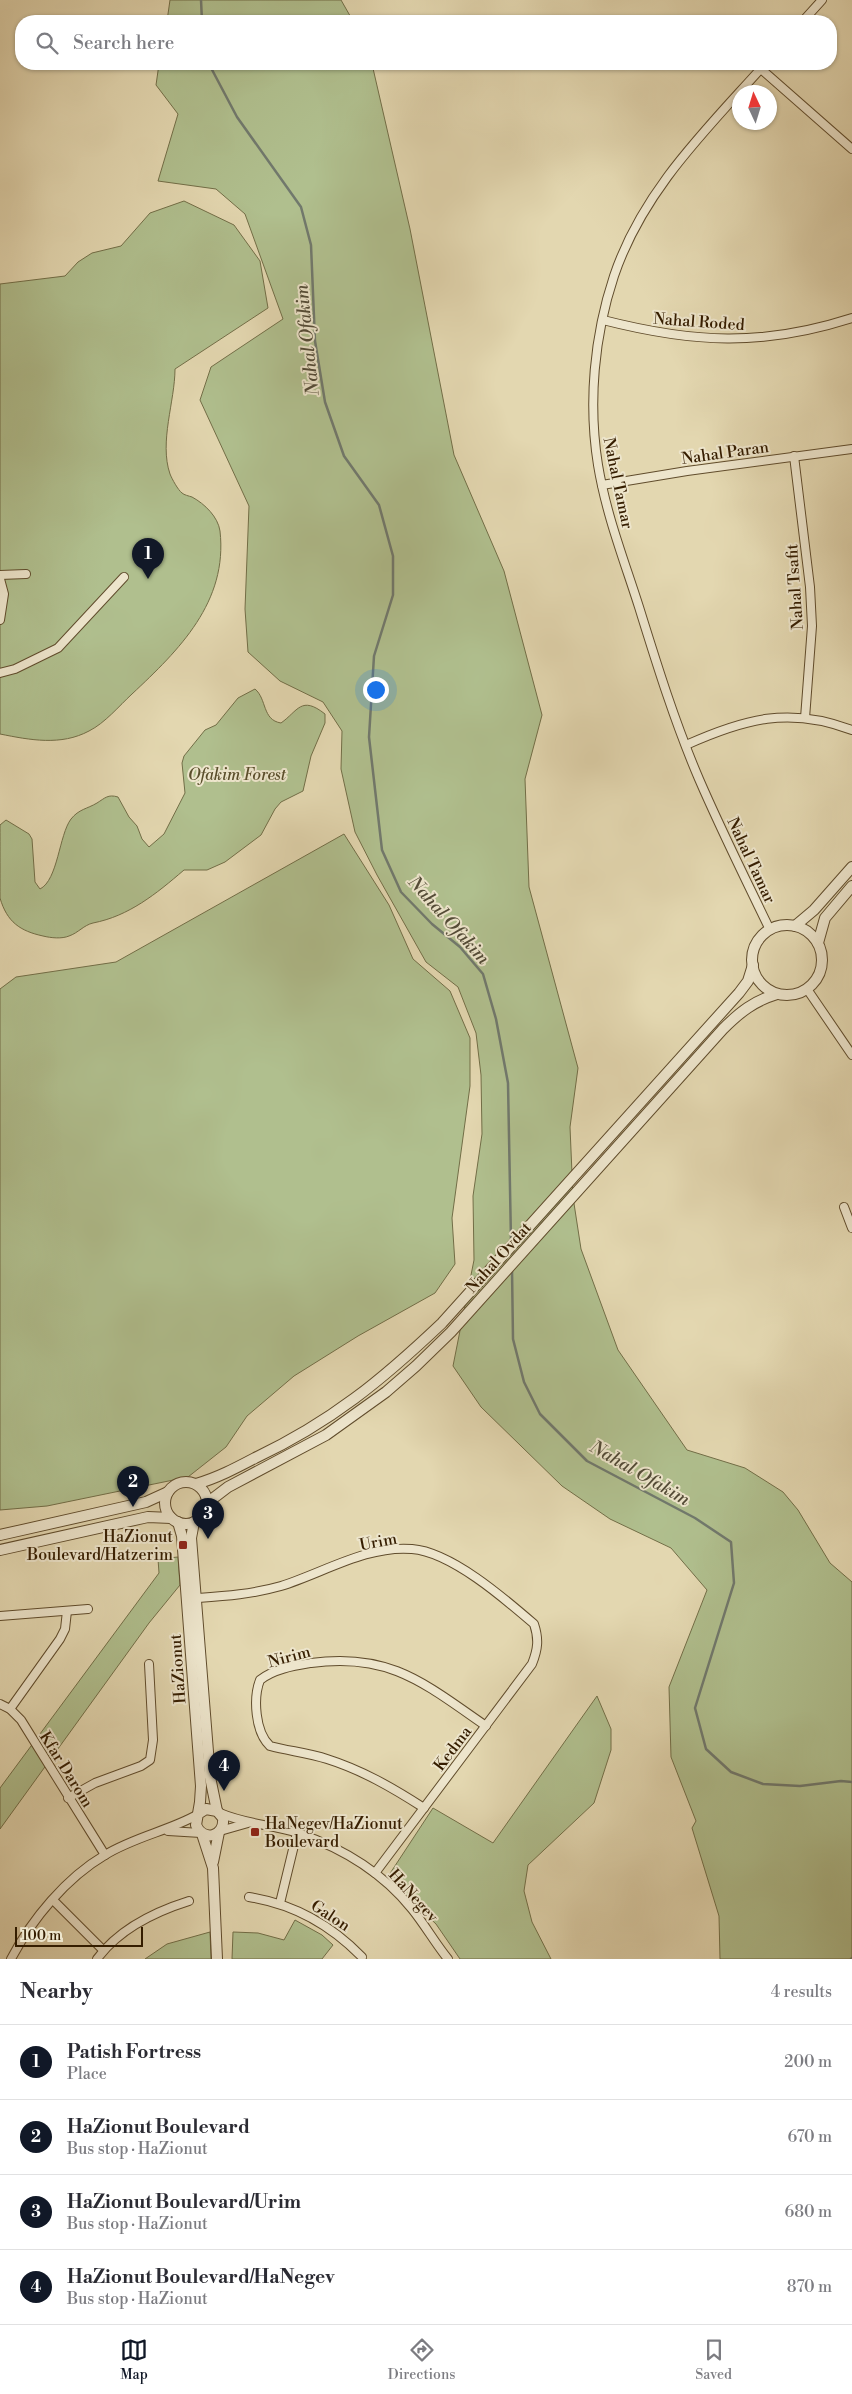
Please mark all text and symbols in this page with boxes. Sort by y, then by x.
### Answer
search box [15,15,837,70]
icon: search [33,29,61,57]
text: Search here [73,31,174,55]
north arrow [732,85,777,130]
water label: Nahal Ofakim [290,283,325,398]
street label: Nahal Roded [653,309,745,335]
street label: Nahal Tamar [599,436,637,531]
street label: Nahal Paran [680,437,771,469]
pin: 1 [132,538,164,579]
street label: Nahal Tsafit [782,543,808,631]
your location [363,677,389,703]
park label: Ofakim Forest [188,765,287,785]
street label: Nahal Tamar [722,814,780,907]
water label: Nahal Ofakim [402,870,495,970]
street label: Nahal Ovdat [462,1218,536,1297]
water label: Nahal Ofakim [585,1435,694,1511]
pin: 2 [117,1466,149,1507]
pin: 3 [192,1498,224,1539]
place label: HaZionut Boulevard/Hatzerim [26,1527,173,1565]
street label: Urim [358,1529,399,1555]
marker: HaZionut Boulevard/Hatzerim [177,1539,189,1551]
street label: HaZionut [166,1633,190,1705]
street label: Nirim [266,1642,313,1672]
street label: Kedma [429,1722,477,1775]
street label: Kfar Darom [35,1728,97,1811]
pin: 4 [208,1750,240,1791]
place label: HaNegev/HaZionut Boulevard [264,1814,403,1852]
marker: HaNegev/HaZionut Boulevard [249,1826,261,1838]
street label: HaNegev [384,1865,443,1927]
street label: Galon [307,1896,354,1936]
scale bar [15,1924,142,1947]
text: 100 m [22,1927,61,1945]
text: Nearby [20,1979,93,2005]
text: 4 results [771,1982,832,2002]
text: Patish Fortress [67,2040,201,2064]
text: 1 [32,2052,40,2072]
text: 200 m [784,2052,832,2072]
text: Place [67,2064,107,2084]
text: HaZionut Boulevard [67,2115,250,2139]
text: 2 [31,2127,41,2147]
text: 670 m [788,2127,832,2147]
text: Bus stop · HaZionut [67,2139,208,2159]
text: HaZionut Boulevard/Urim [67,2190,301,2214]
text: 3 [31,2202,41,2222]
text: 680 m [785,2202,832,2222]
text: Bus stop · HaZionut [67,2214,208,2234]
text: HaZionut Boulevard/HaNegev [67,2265,335,2289]
text: 4 [31,2277,41,2297]
text: 870 m [787,2277,832,2297]
text: Bus stop · HaZionut [67,2289,208,2309]
tab: Map [120,2336,148,2384]
tab: Directions [388,2336,455,2384]
tab: Saved [695,2336,732,2384]

